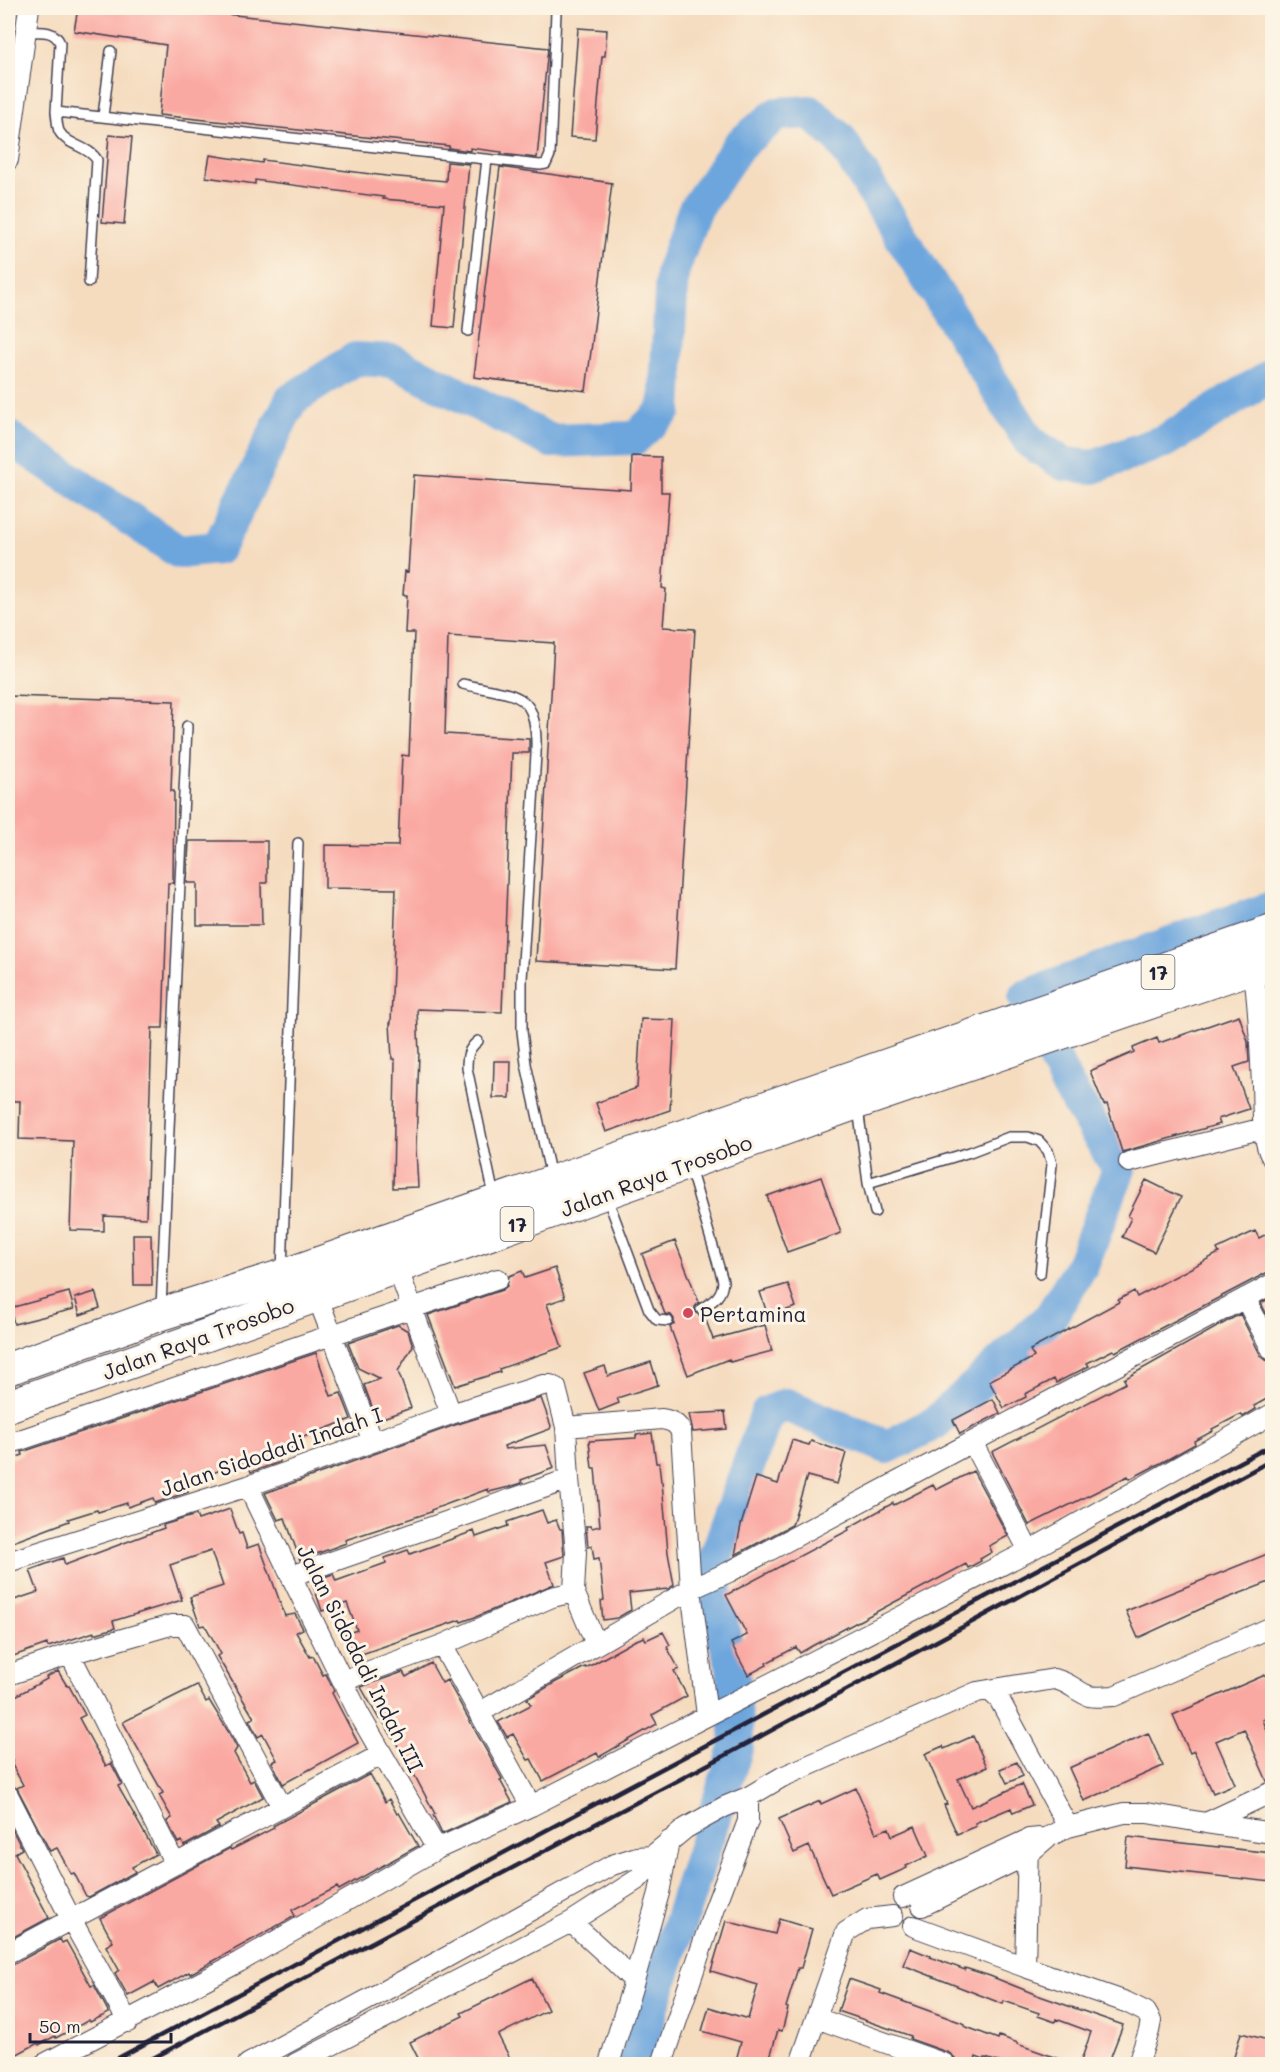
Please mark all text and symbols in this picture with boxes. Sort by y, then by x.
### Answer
road number: 17 [1142,955,1174,989]
street label: Jalan Raya Trosobo [557,1128,755,1222]
road number: 17 [500,1207,534,1241]
street label: Jalan Raya Trosobo [99,1291,297,1385]
place label: Pertamina [700,1300,807,1327]
marker: Pertamina [681,1306,695,1320]
street label: Jalan Sidodadi Indah I [156,1400,386,1502]
street label: Jalan Sidodadi Indah III [292,1540,430,1776]
scale bar [30,2006,171,2044]
text: 50 m [39,2014,81,2038]

